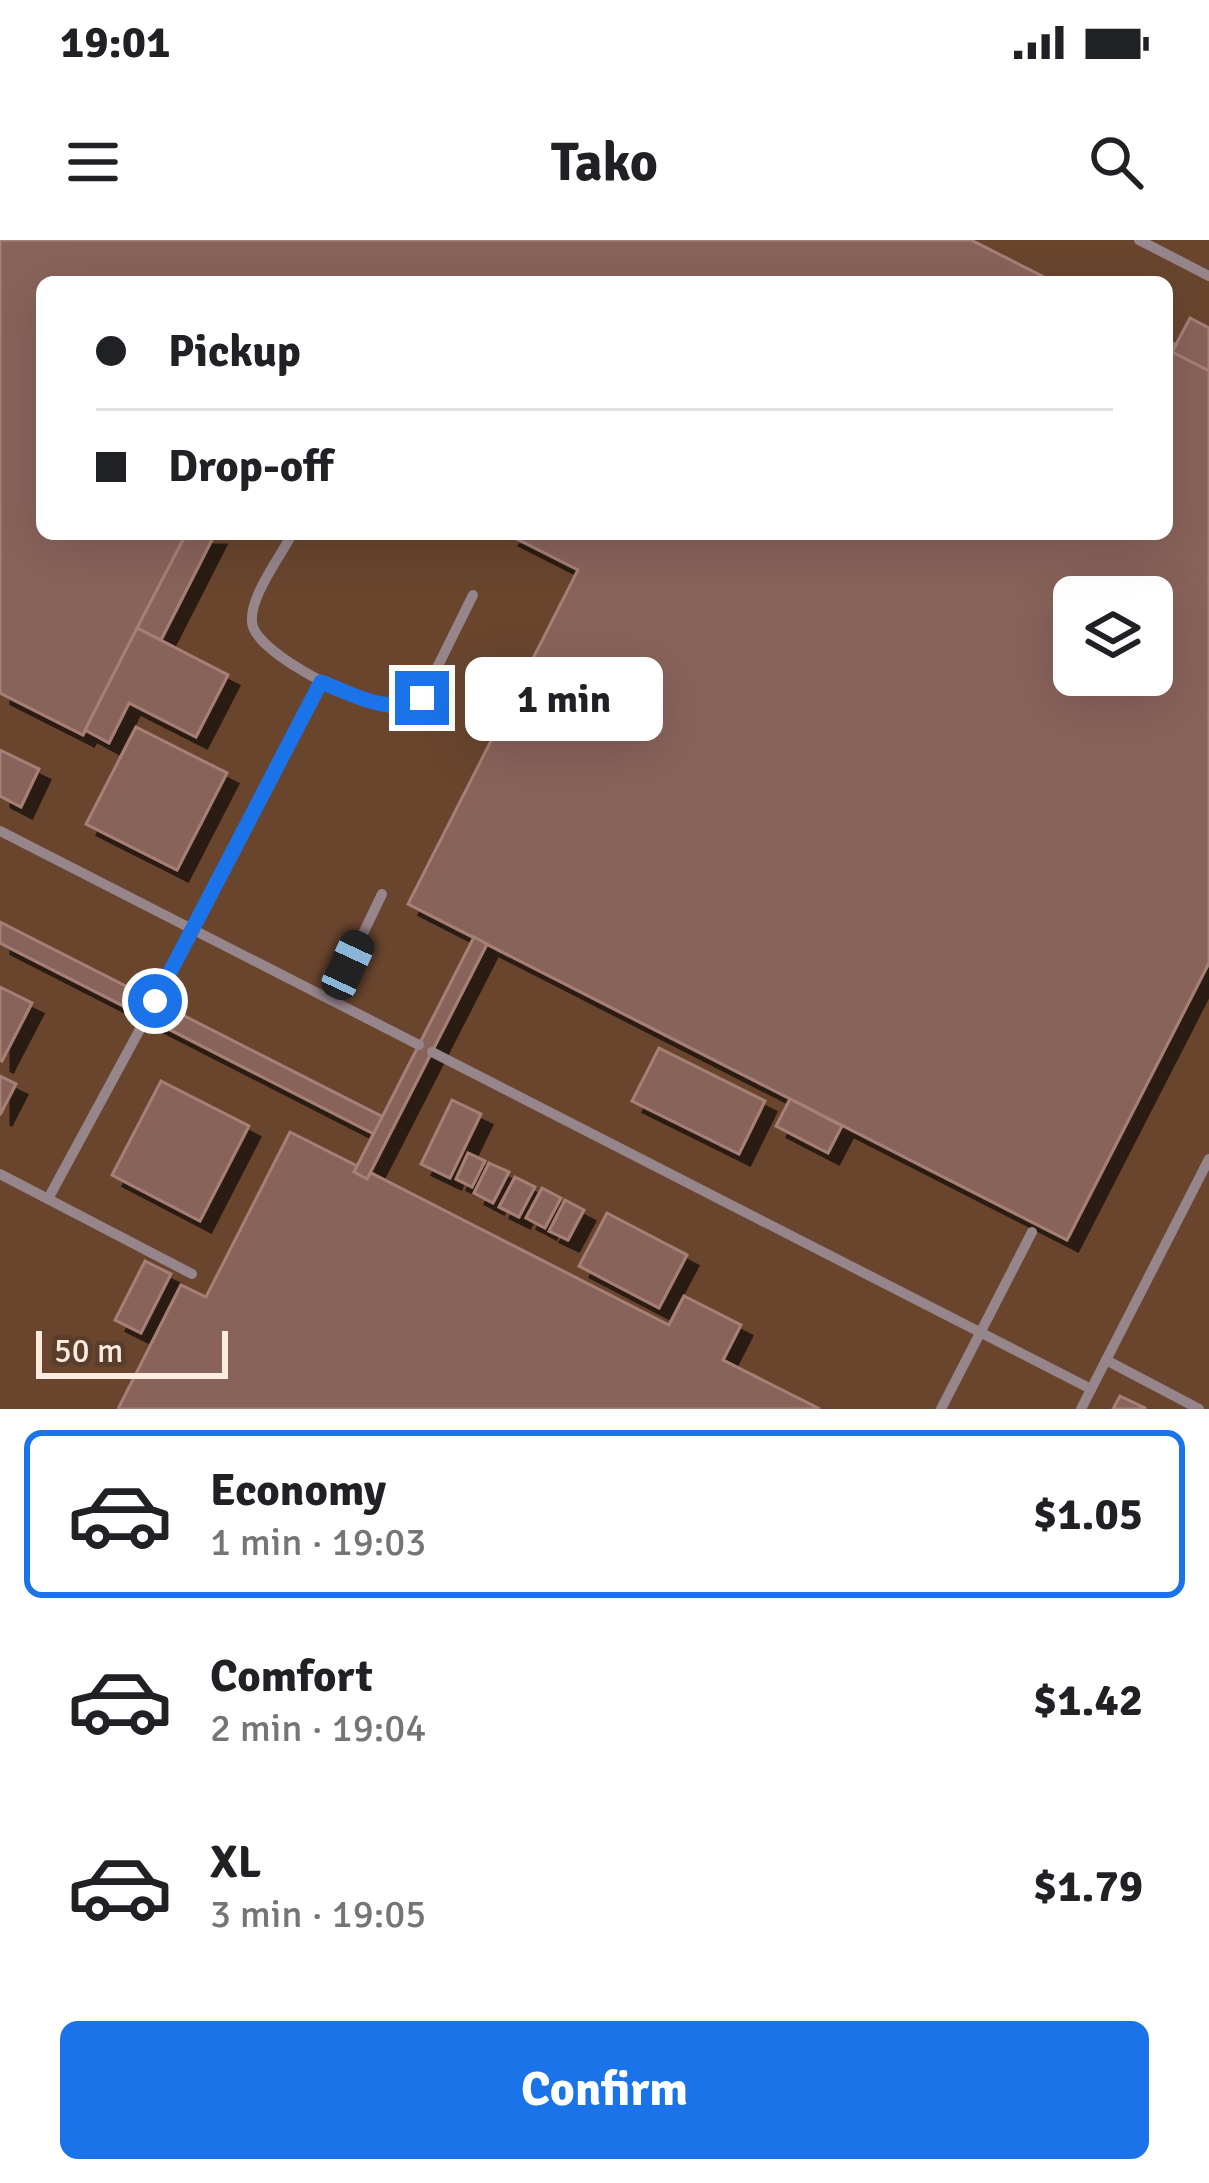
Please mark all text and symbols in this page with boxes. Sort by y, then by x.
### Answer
text: 19:01 [60,15,170,70]
icon: menu [60,129,126,195]
text: Tako [551,129,658,196]
icon: search [1083,129,1149,195]
text: Pickup [168,324,301,379]
text: Drop-off [168,439,333,494]
map controls [1053,576,1173,696]
button: layers [1053,576,1173,696]
callout: 1 min [464,656,662,740]
route end [395,671,449,725]
text: 1 min [517,675,611,723]
car [316,925,380,1005]
route start [128,974,182,1028]
scale bar [36,1325,228,1378]
text: 50 m [54,1331,123,1372]
icon: car [66,1460,174,1568]
text: Economy [210,1463,386,1518]
text: $1.05 [1033,1487,1143,1542]
text: 1 min · 19:03 [210,1518,426,1566]
icon: car [66,1646,174,1754]
text: Comfort [210,1649,373,1704]
text: $1.42 [1033,1673,1143,1728]
text: 2 min · 19:04 [210,1704,426,1752]
icon: car [66,1832,174,1940]
text: XL [210,1835,261,1890]
text: $1.79 [1033,1859,1143,1914]
text: 3 min · 19:05 [210,1890,426,1938]
button: Confirm [60,2021,1149,2159]

